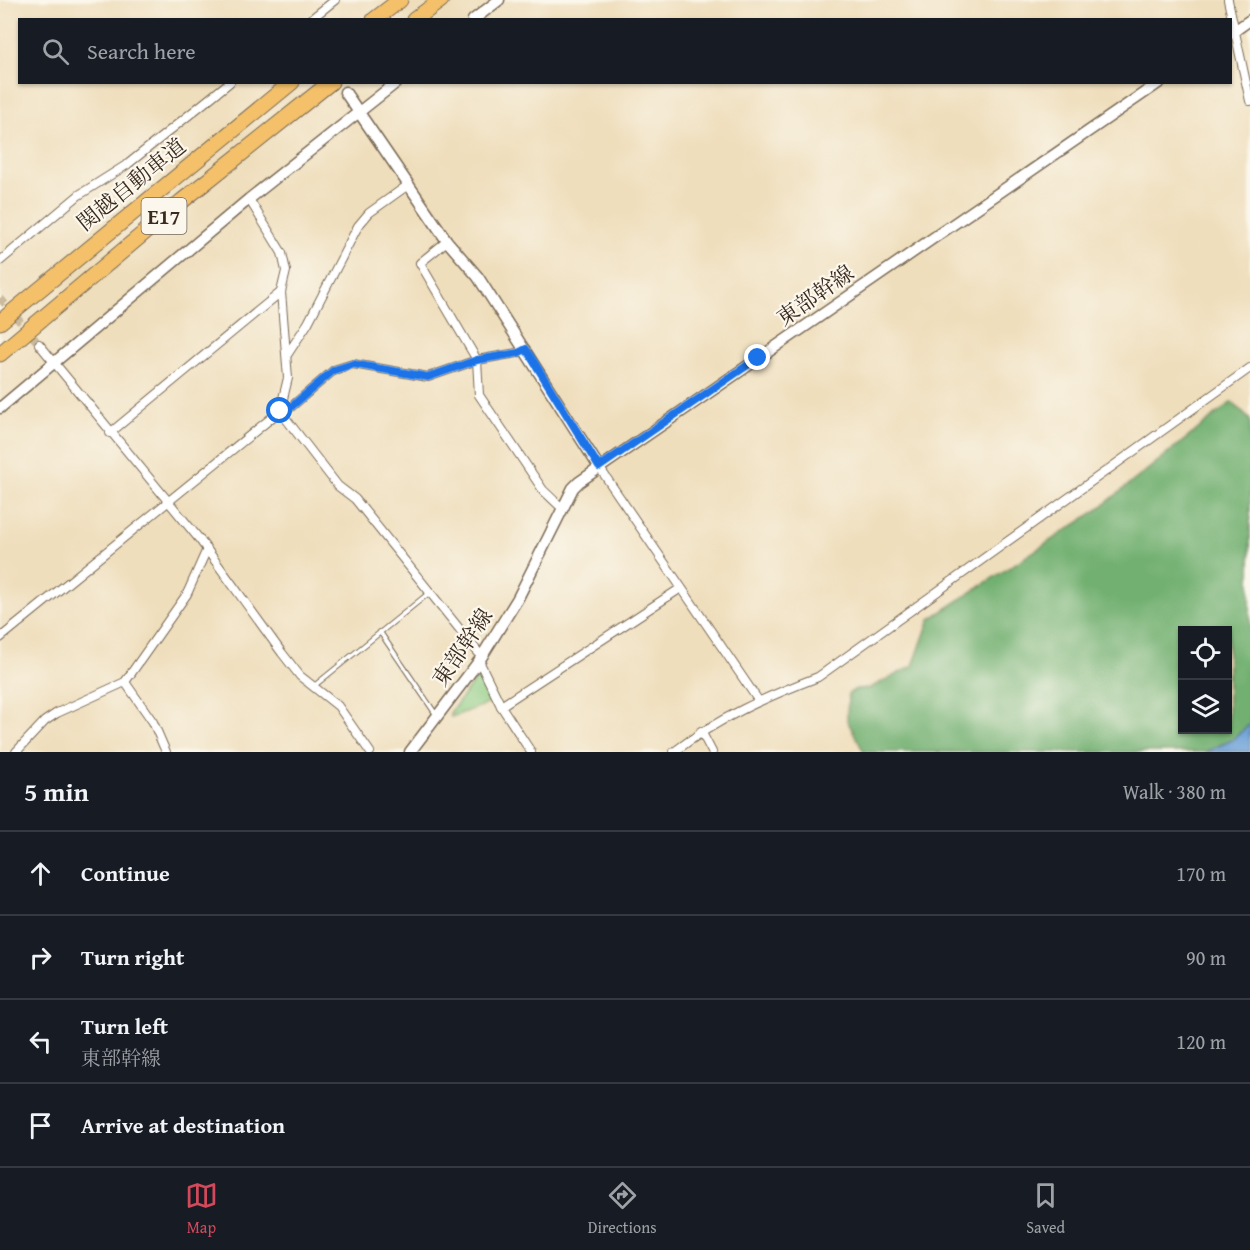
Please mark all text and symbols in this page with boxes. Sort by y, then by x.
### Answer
search box [18,18,1232,84]
icon: search [39,35,72,68]
text: Search here [87,35,196,67]
street label: 関越自動車道 [70,130,192,238]
road number: E17 [142,198,186,234]
street label: 東部幹線 [770,257,860,333]
route end [744,344,770,370]
route start [266,397,292,423]
street label: 東部幹線 [424,602,500,692]
map controls [1178,626,1232,734]
button: locate [1178,626,1232,680]
button: layers [1178,680,1232,734]
text: 5 min [24,772,89,811]
text: Walk · 380 m [1123,777,1226,806]
icon: ahead [24,857,57,890]
text: Continue [81,857,170,889]
text: 170 m [1176,859,1226,888]
icon: right [24,941,57,974]
text: Turn right [81,941,184,973]
text: 90 m [1186,943,1226,972]
text: Turn left [81,1010,168,1042]
icon: left [24,1025,57,1058]
text: 120 m [1176,1027,1226,1056]
text: 東部幹線 [81,1043,161,1072]
icon: arrive [24,1109,57,1142]
text: Arrive at destination [81,1109,285,1141]
tab: Map [185,1179,218,1239]
tab: Directions [588,1179,657,1239]
tab: Saved [1026,1179,1065,1239]

